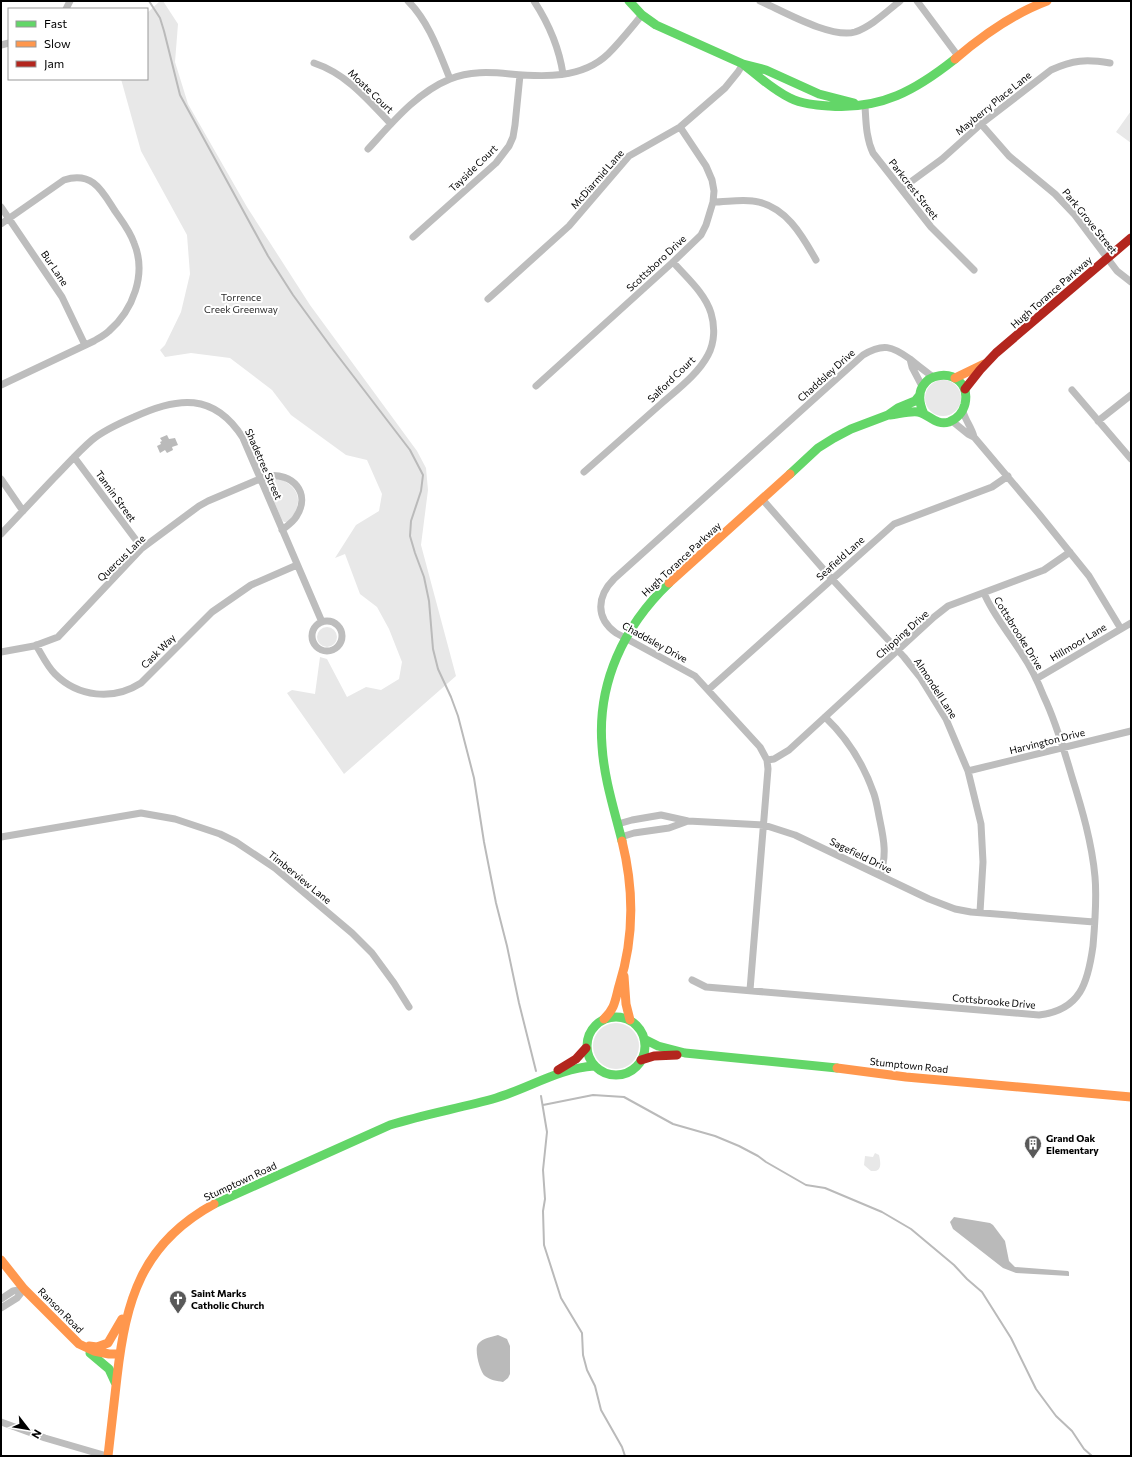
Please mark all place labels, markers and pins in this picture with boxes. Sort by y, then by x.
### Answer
place label: Grand Oak Elementary [1046,1132,1099,1156]
building icon: Grand Oak Elementary [1023,1134,1043,1159]
place label: Saint Marks Catholic Church [191,1287,265,1311]
church icon: Saint Marks Catholic Church [168,1289,188,1314]

